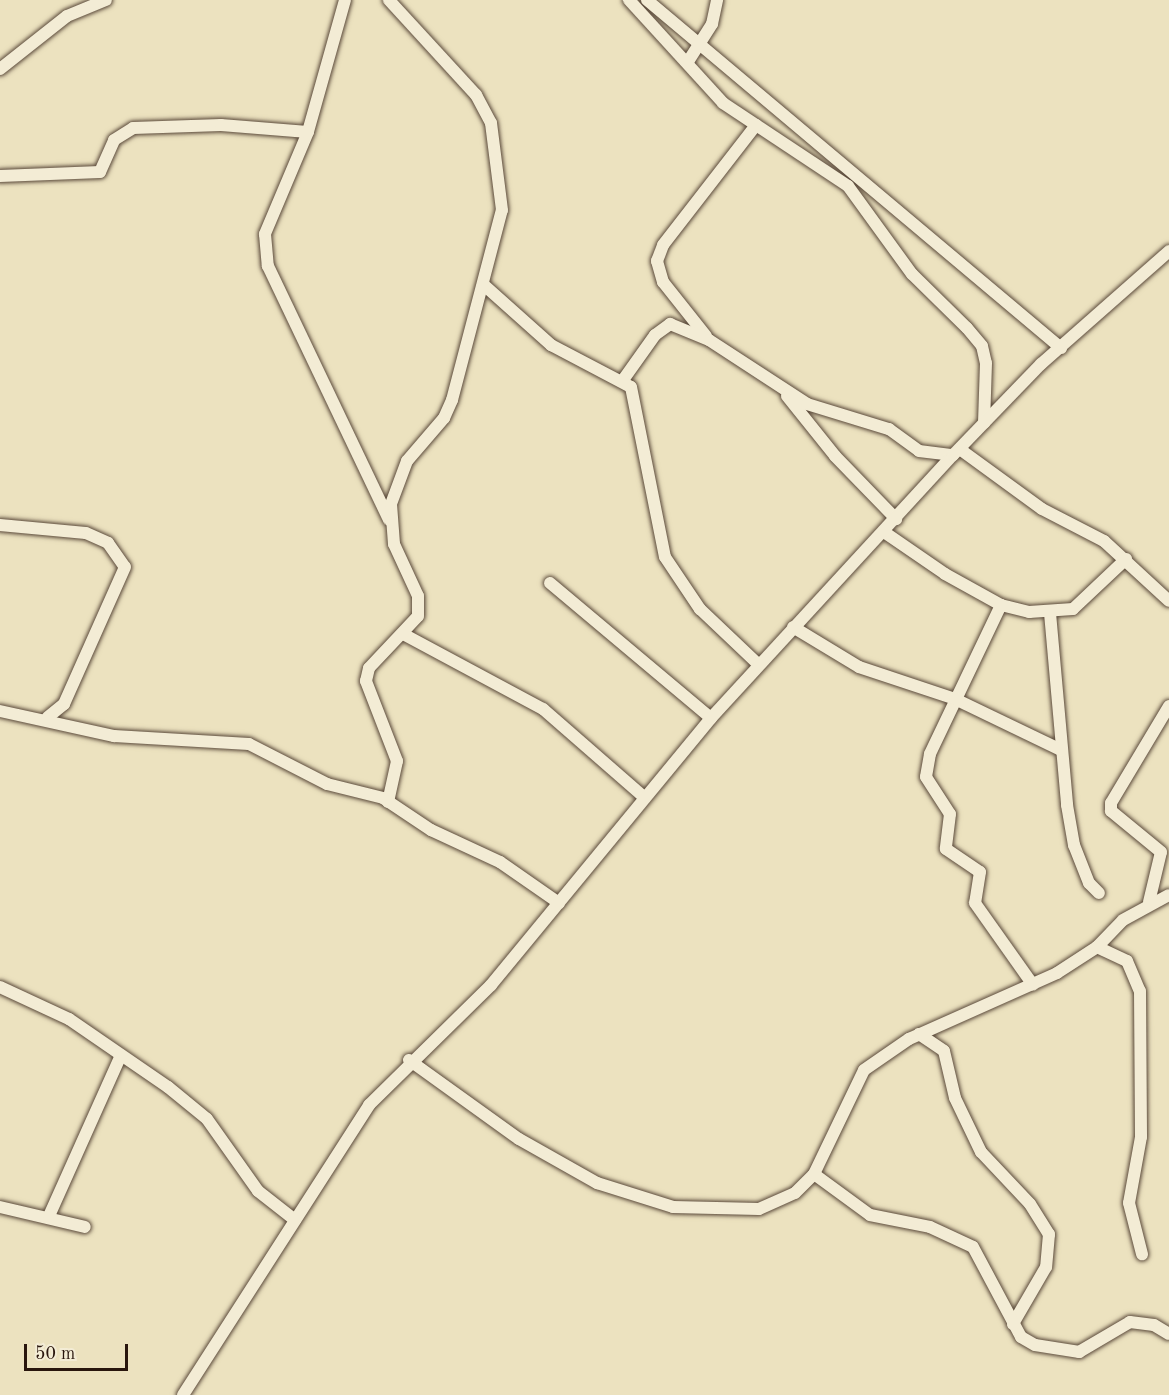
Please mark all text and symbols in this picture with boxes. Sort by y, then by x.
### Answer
scale bar [27,1332,130,1370]
text: 50 m [35,1345,75,1363]

